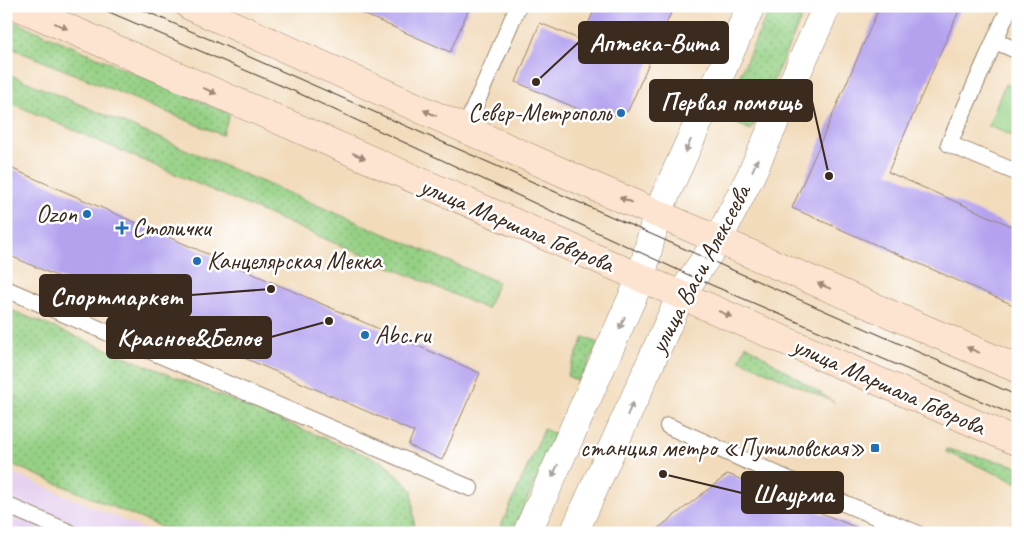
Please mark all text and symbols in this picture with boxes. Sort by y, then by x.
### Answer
one-way arrow [54,22,69,30]
callout: Аптека-Вита [579,22,728,63]
text: Аптека-Вита [589,26,720,59]
callout: Первая помощь [650,80,812,121]
text: Первая помощь [661,85,803,118]
one-way arrow [203,88,217,96]
place label: Север-Метрополь [468,97,613,129]
marker: Север-Метрополь [615,107,627,119]
one-way arrow [423,109,437,117]
one-way arrow [683,139,691,153]
one-way arrow [352,153,366,161]
one-way arrow [752,158,760,172]
street label: улица Маршала Говорова [413,169,621,281]
street label: улица Васи Алексеева [641,177,759,361]
one-way arrow [619,196,634,204]
place label: Ozon [36,198,78,230]
marker: Ozon [81,208,93,220]
place label: Столички [132,212,212,244]
marker: Столички [116,222,128,234]
place label: Канцелярская Мекка [207,245,384,277]
marker: Канцелярская Мекка [191,255,203,267]
callout: Спортмаркет [40,275,191,316]
text: Спортмаркет [50,280,184,313]
one-way arrow [817,281,831,289]
one-way arrow [718,311,732,319]
one-way arrow [617,316,625,330]
callout: Красное&Белое [107,317,271,358]
place label: Abc.ru [375,319,432,351]
text: Красное&Белое [117,321,263,354]
street label: улица Маршала Говорова [786,328,992,444]
marker: Abc.ru [359,329,371,341]
one-way arrow [966,346,980,354]
one-way arrow [626,402,634,416]
place label: станция метро «Путиловская» [580,432,865,464]
marker: станция метро «Путиловская» [869,442,881,454]
one-way arrow [550,464,558,478]
callout: Шаурма [742,472,843,513]
text: Шаурма [752,477,836,510]

